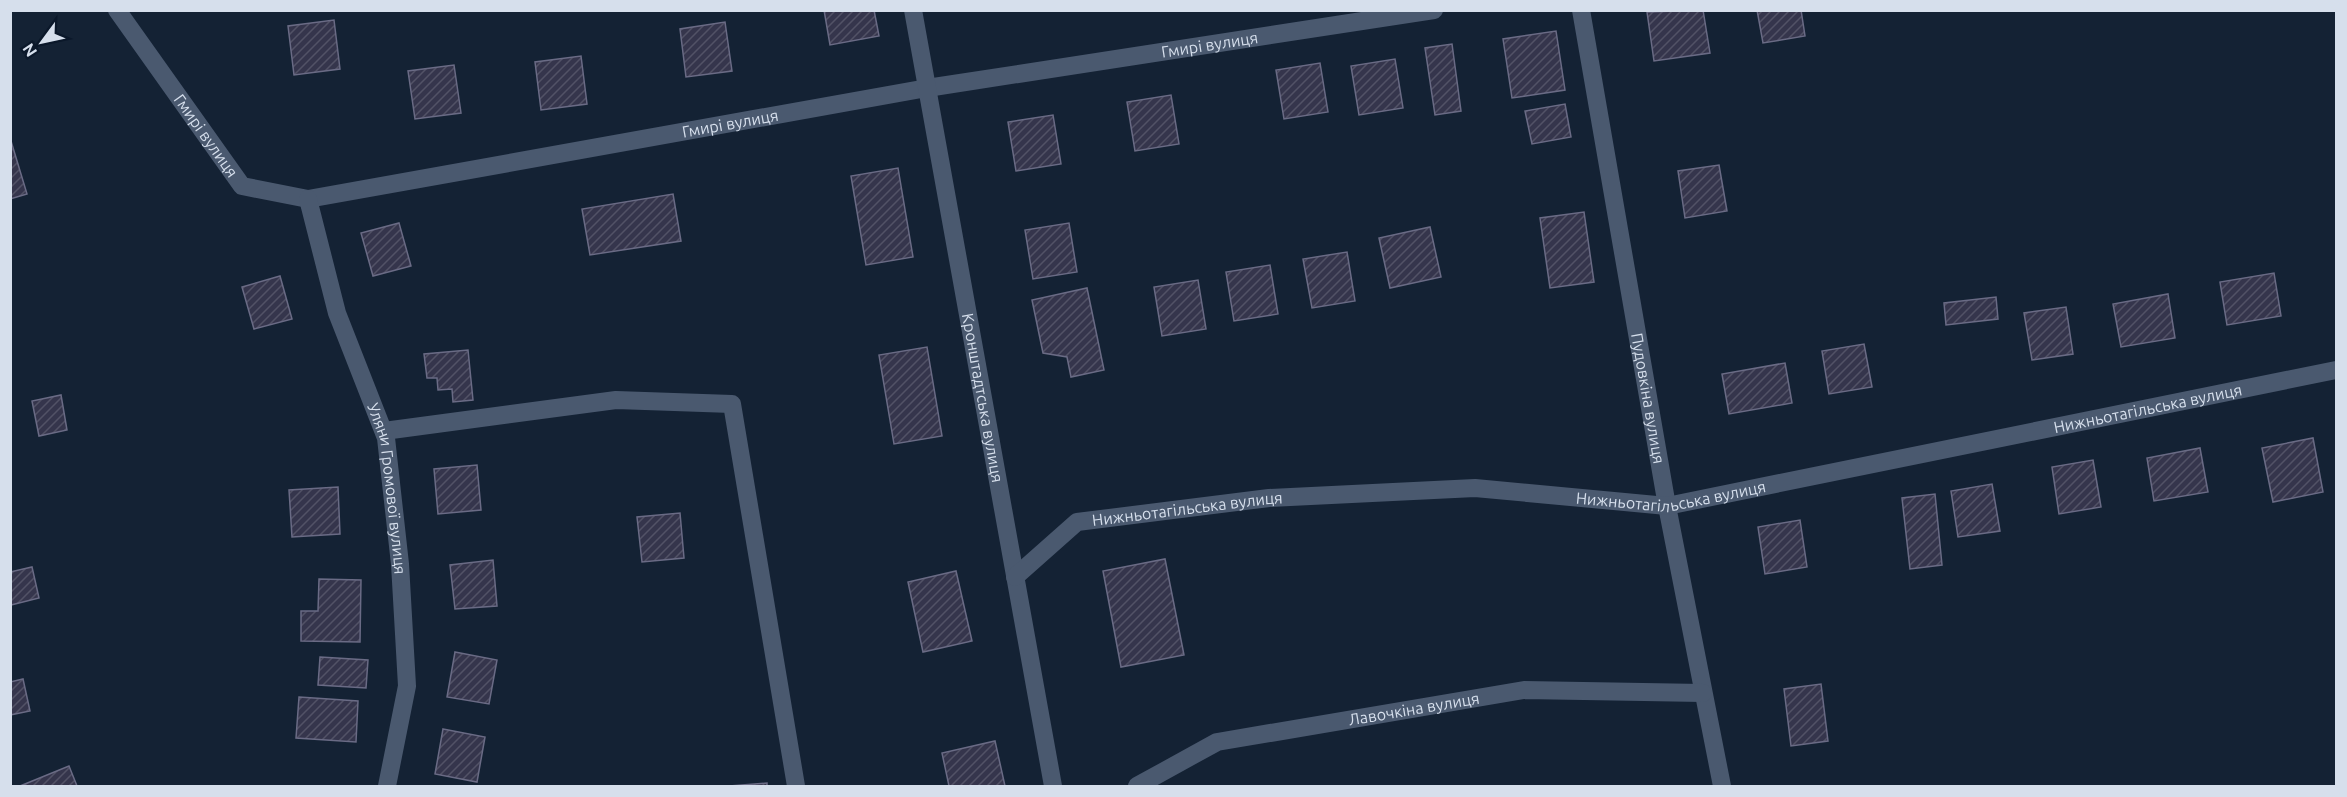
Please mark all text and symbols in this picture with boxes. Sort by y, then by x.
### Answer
north arrow [12,12,72,72]
street label: Гмирі вулиця [1160,28,1259,61]
text: N [19,40,40,60]
street label: Гмирі вулиця [171,91,242,181]
street label: Гмирі вулиця [680,106,780,141]
street label: Кронштадтська вулиця [959,312,1007,484]
street label: Пудовкіна вулиця [1628,331,1669,465]
street label: Нижньотагільська вулиця [2052,380,2244,436]
street label: Уляни Громової вулиця [364,400,410,575]
street label: Нижньотагільська вулиця [1575,477,1767,515]
street label: Нижньотагільська вулиця [1091,488,1283,529]
street label: Лавочкіна вулиця [1347,689,1481,729]

